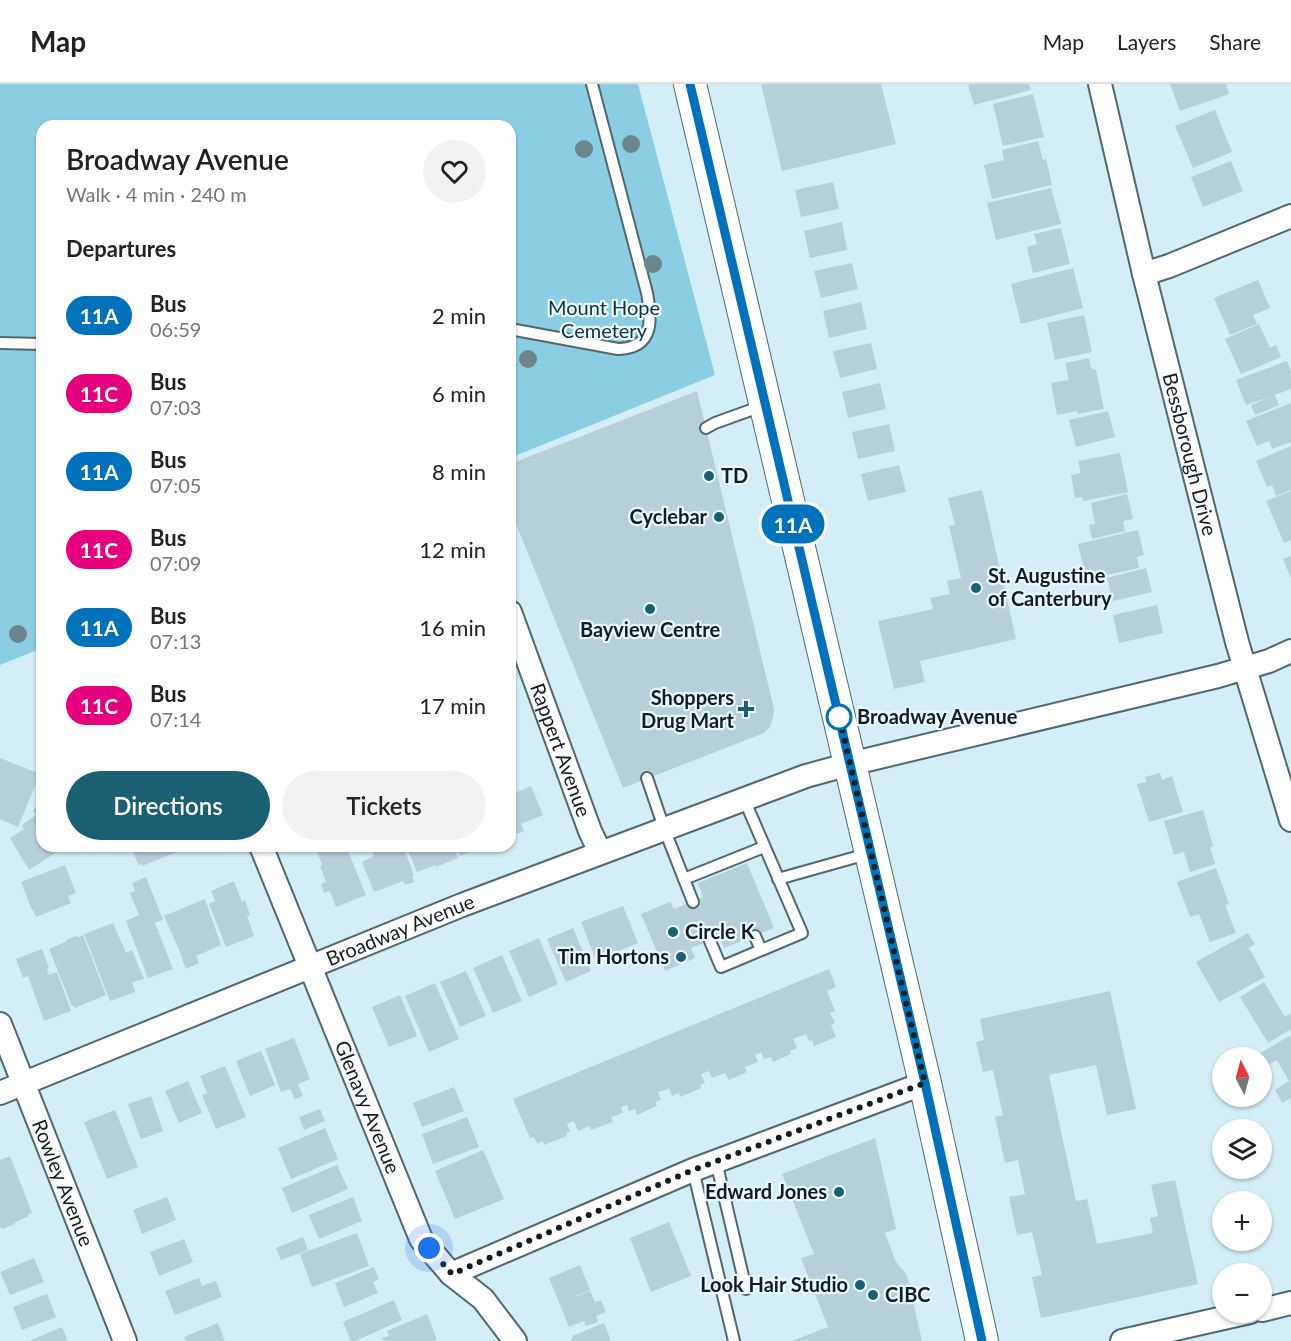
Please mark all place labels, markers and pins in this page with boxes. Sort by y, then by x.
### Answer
place label: TD [721,463,748,487]
marker: TD [702,469,716,483]
place label: Cyclebar [630,504,708,528]
marker: Cyclebar [712,510,726,524]
place label: St. Augustine of Canterbury [988,563,1112,610]
marker: St. Augustine of Canterbury [969,581,983,595]
marker: Bayview Centre [643,602,657,616]
place label: Bayview Centre [580,617,720,641]
place label: Shoppers Drug Mart [641,685,735,732]
marker: Shoppers Drug Mart [739,702,753,716]
marker: Broadway Avenue [826,704,852,730]
place label: Broadway Avenue [857,704,1018,728]
place label: Circle K [685,919,755,943]
marker: Circle K [666,925,680,939]
place label: Tim Hortons [557,944,669,968]
marker: Tim Hortons [674,950,688,964]
place label: Edward Jones [705,1179,827,1203]
marker: Edward Jones [832,1185,846,1199]
place label: Look Hair Studio [700,1272,848,1296]
marker: Look Hair Studio [853,1278,867,1292]
place label: CIBC [885,1282,931,1306]
marker: CIBC [866,1288,880,1302]

